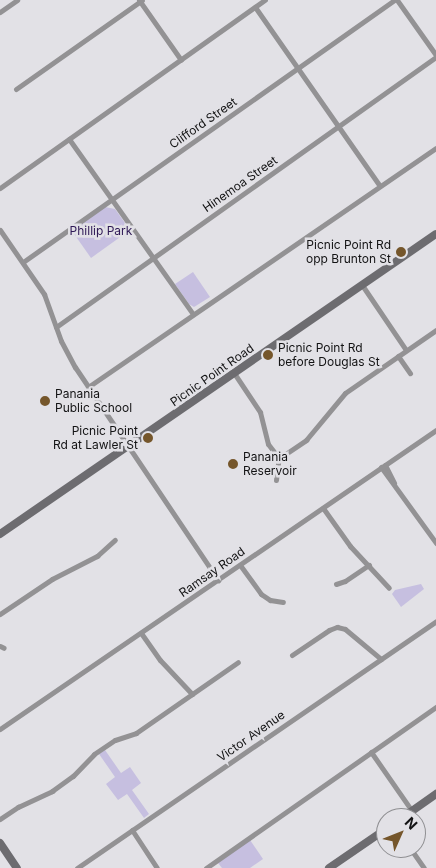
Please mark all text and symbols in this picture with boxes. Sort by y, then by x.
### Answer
street label: Clifford Street [167,95,239,151]
street label: Hinemoa Street [200,153,280,215]
park label: Phillip Park [70,224,132,238]
place label: Picnic Point Rd opp Brunton St [306,238,391,266]
marker: Picnic Point Rd opp Brunton St [395,246,407,258]
street label: Picnic Point Road [167,341,257,409]
place label: Picnic Point Rd before Douglas St [278,341,380,369]
marker: Picnic Point Rd before Douglas St [262,349,274,361]
place label: Panania Public School [55,387,132,415]
marker: Panania Public School [39,395,51,407]
place label: Picnic Point Rd at Lawler St [53,424,138,452]
marker: Picnic Point Rd at Lawler St [142,432,154,444]
place label: Panania Reservoir [243,450,297,478]
marker: Panania Reservoir [227,458,239,470]
street label: Ramsay Road [176,544,248,600]
street label: Victor Avenue [214,707,288,765]
north arrow [376,808,426,858]
text: N [402,813,421,833]

